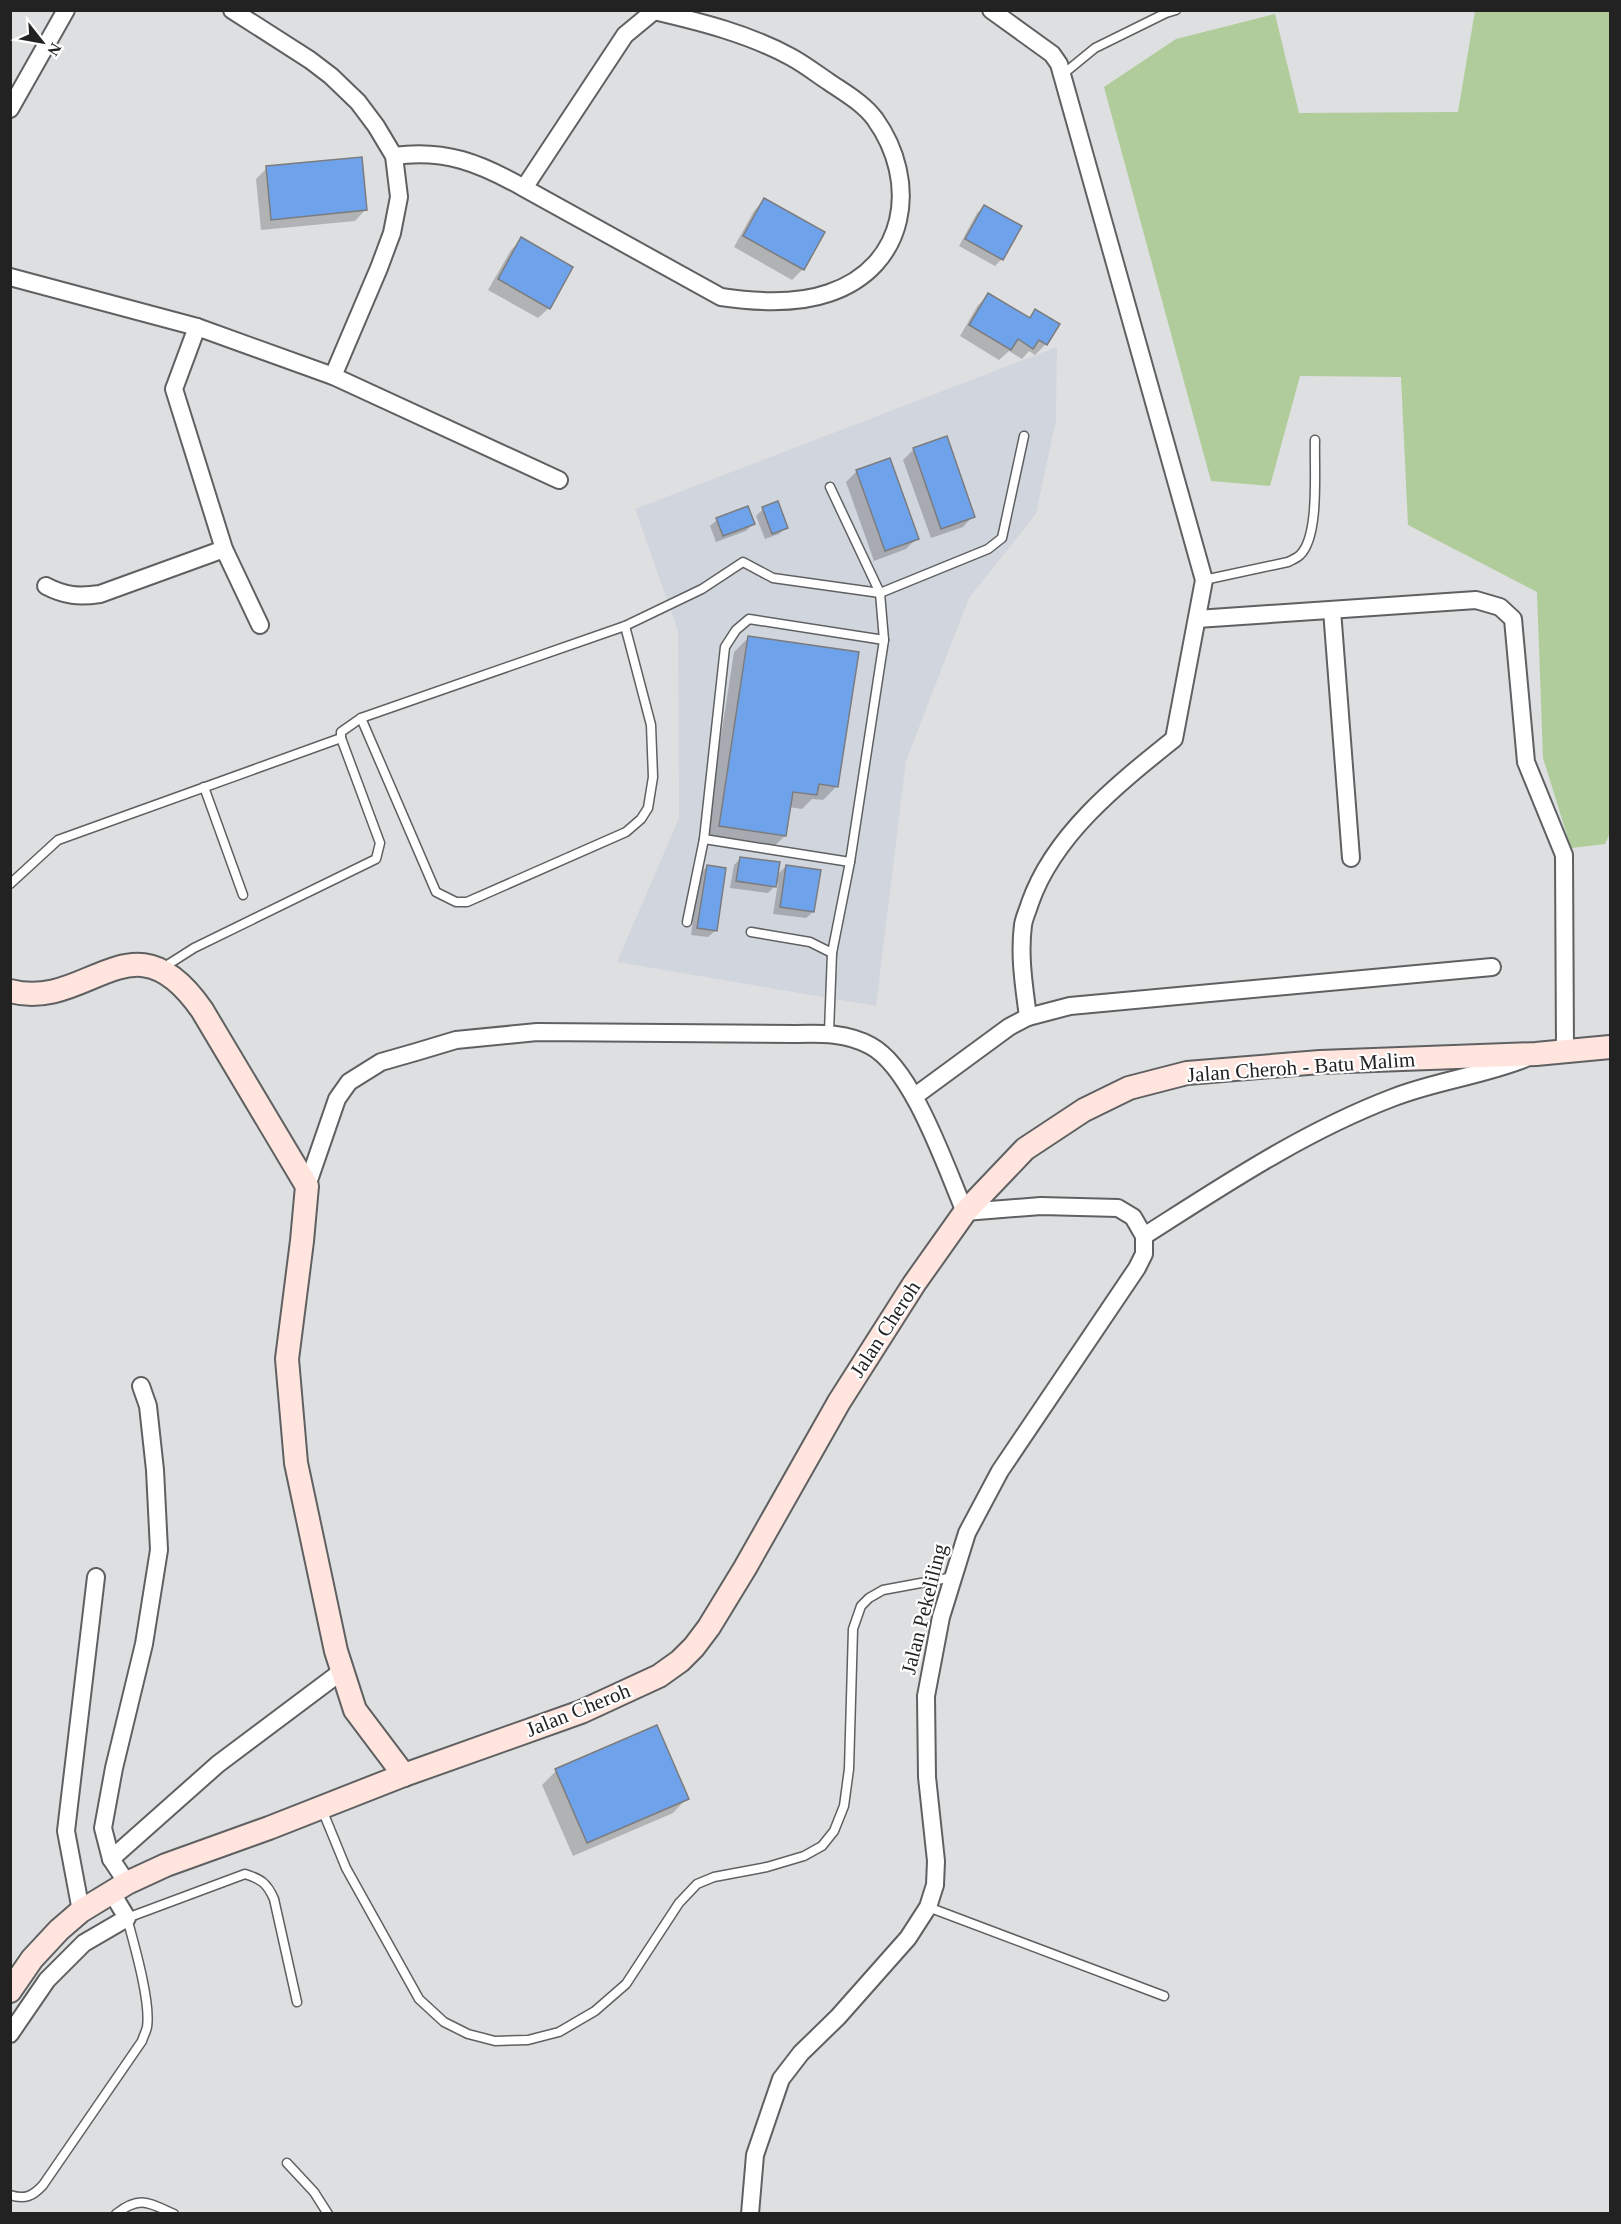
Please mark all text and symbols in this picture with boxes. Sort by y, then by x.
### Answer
north arrow [12,12,72,72]
text: N [44,40,65,59]
street label: Jalan Cheroh - Batu Malim [1186,1047,1416,1087]
street label: Jalan Cheroh [845,1276,925,1382]
street label: Jalan Pekeliling [896,1541,952,1677]
street label: Jalan Cheroh [522,1678,634,1742]

